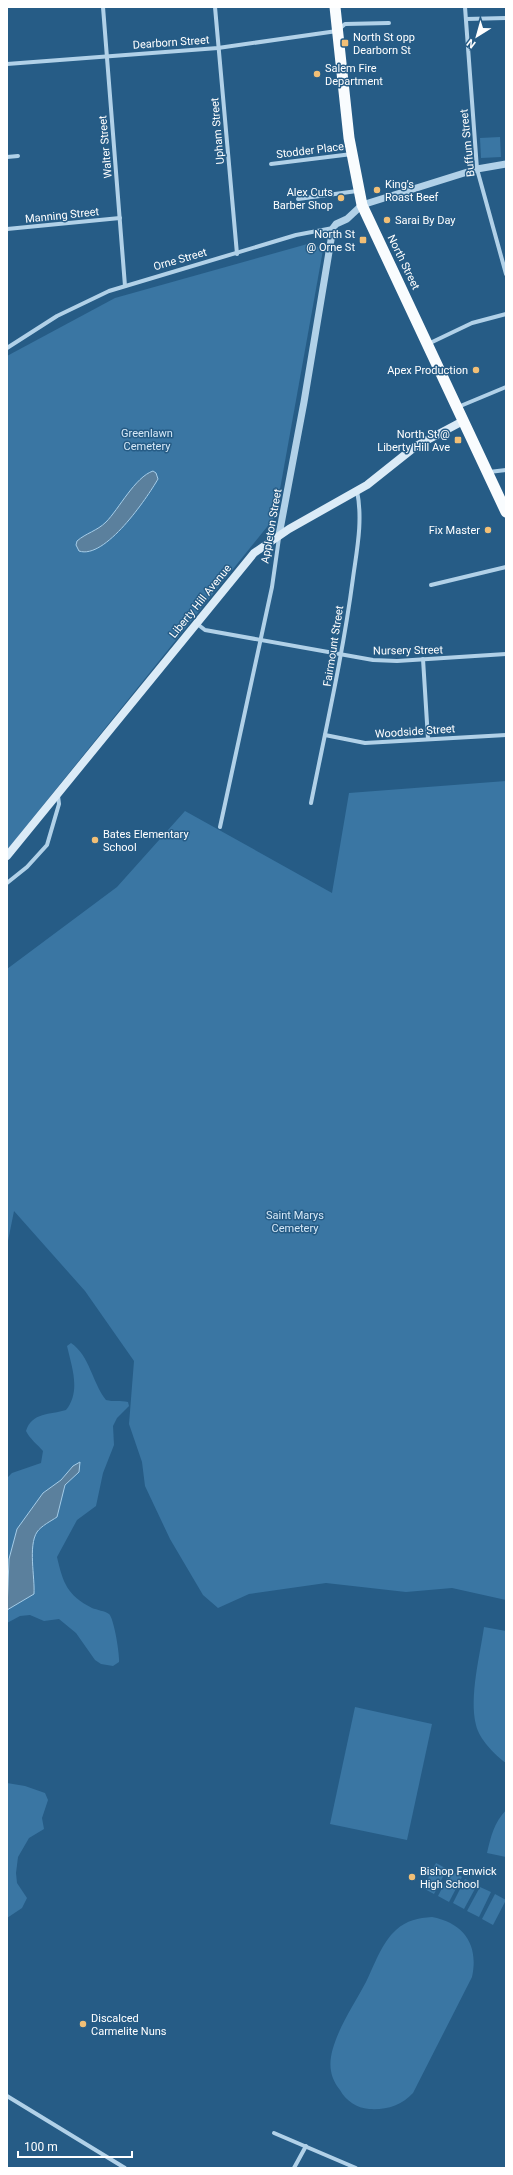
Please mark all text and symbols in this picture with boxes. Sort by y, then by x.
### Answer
north arrow [457,16,497,56]
place label: North St opp Dearborn St [353,31,415,57]
street label: Dearborn Street [132,33,210,52]
text: N [464,36,478,51]
marker: North St opp Dearborn St [340,38,350,48]
place label: Salem Fire Department [325,62,383,88]
marker: Salem Fire Department [312,69,322,79]
street label: Upham Street [208,97,227,165]
street label: Buffum Street [457,108,478,177]
street label: Walter Street [96,115,115,179]
street label: Stodder Place [275,140,345,161]
place label: King's Roast Beef [385,178,439,204]
marker: King's Roast Beef [372,185,382,195]
place label: Alex Cuts Barber Shop [273,186,333,212]
marker: Alex Cuts Barber Shop [336,193,346,203]
street label: Manning Street [24,205,100,226]
place label: Sarai By Day [395,214,456,227]
marker: Sarai By Day [382,215,392,225]
place label: North St @ Orne St [306,228,355,254]
street label: North Street [385,233,423,292]
marker: North St @ Orne St [358,235,368,245]
street label: Orne Street [152,246,209,273]
place label: Apex Production [387,364,468,377]
marker: Apex Production [471,365,481,375]
park label: Greenlawn Cemetery [121,427,173,453]
place label: North St @ Liberty Hill Ave [377,428,450,454]
marker: North St @ Liberty Hill Ave [453,435,463,445]
street label: Appleton Street [259,487,285,564]
place label: Fix Master [429,524,480,537]
marker: Fix Master [483,525,493,535]
street label: Liberty Hill Avenue [167,562,234,641]
street label: Fairmount Street [321,604,346,687]
street label: Nursery Street [373,643,443,658]
street label: Woodside Street [374,722,456,741]
place label: Bates Elementary School [103,828,189,854]
marker: Bates Elementary School [90,835,100,845]
park label: Saint Marys Cemetery [266,1209,324,1235]
place label: Bishop Fenwick High School [420,1865,497,1891]
marker: Bishop Fenwick High School [407,1872,417,1882]
place label: Discalced Carmelite Nuns [91,2012,167,2038]
marker: Discalced Carmelite Nuns [78,2019,88,2029]
scale bar [18,2133,132,2159]
text: 100 m [24,2140,58,2154]

